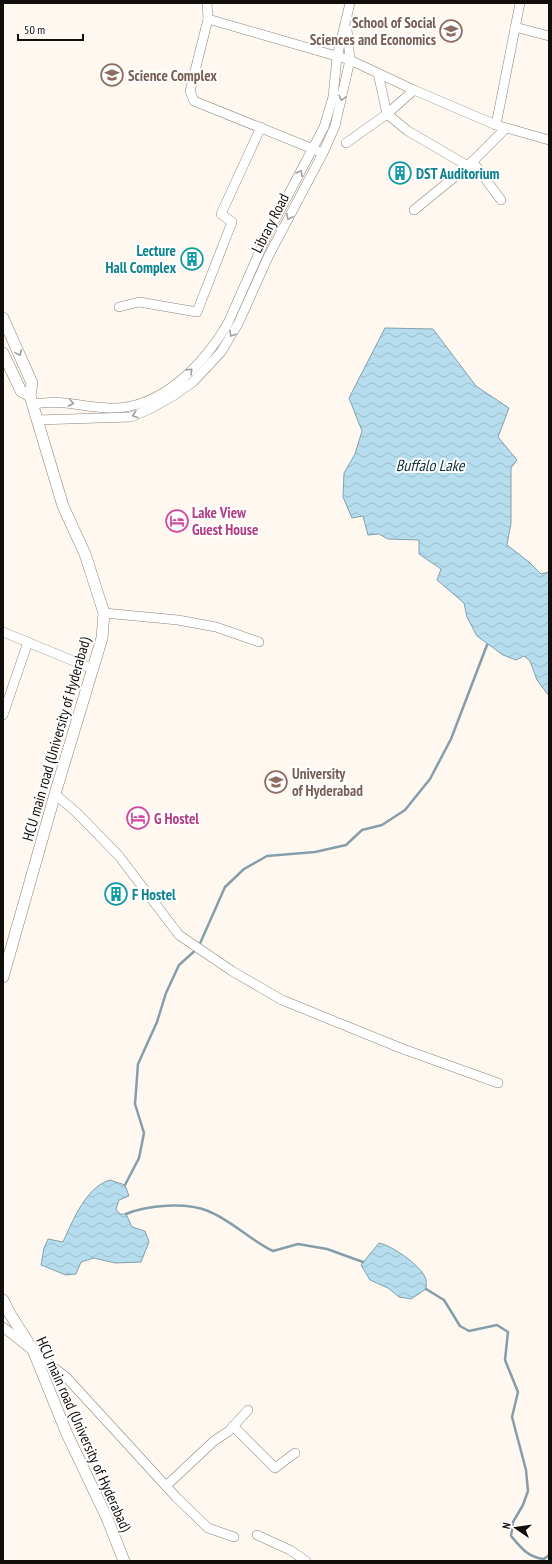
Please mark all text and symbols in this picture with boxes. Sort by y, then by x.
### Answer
place label: School of Social Sciences and Economics [310,13,436,49]
scale bar [18,16,83,42]
school or university icon: School of Social Sciences and Economics [438,18,464,44]
text: 50 m [24,22,45,37]
school or university icon: Science Complex [99,62,125,88]
place label: Science Complex [128,66,217,85]
one-way arrow [338,95,347,102]
building icon: DST Auditorium [387,160,413,186]
place label: DST Auditorium [416,164,500,183]
one-way arrow [295,170,302,177]
street label: Library Road [247,190,293,256]
one-way arrow [286,213,294,220]
place label: Lecture Hall Complex [105,241,176,277]
building icon: Lecture Hall Complex [179,246,205,272]
one-way arrow [230,329,237,336]
one-way arrow [14,350,22,357]
one-way arrow [185,368,193,376]
one-way arrow [68,398,74,406]
one-way arrow [131,410,138,419]
water label: Buffalo Lake [396,455,466,475]
place label: Lake View Guest House [192,503,258,539]
hotel icon: Lake View Guest House [164,508,190,534]
street label: HCU main road (University of Hyderabad) [18,634,94,843]
place label: University of Hyderabad [292,764,363,800]
school or university icon: University of Hyderabad [263,769,289,795]
hotel icon: G Hostel [125,805,151,831]
place label: G Hostel [154,809,199,828]
building icon: F Hostel [103,881,129,907]
place label: F Hostel [132,885,176,904]
street label: HCU main road (University of Hyderabad) [32,1334,136,1535]
north arrow [496,1508,536,1548]
text: N [499,1521,514,1530]

